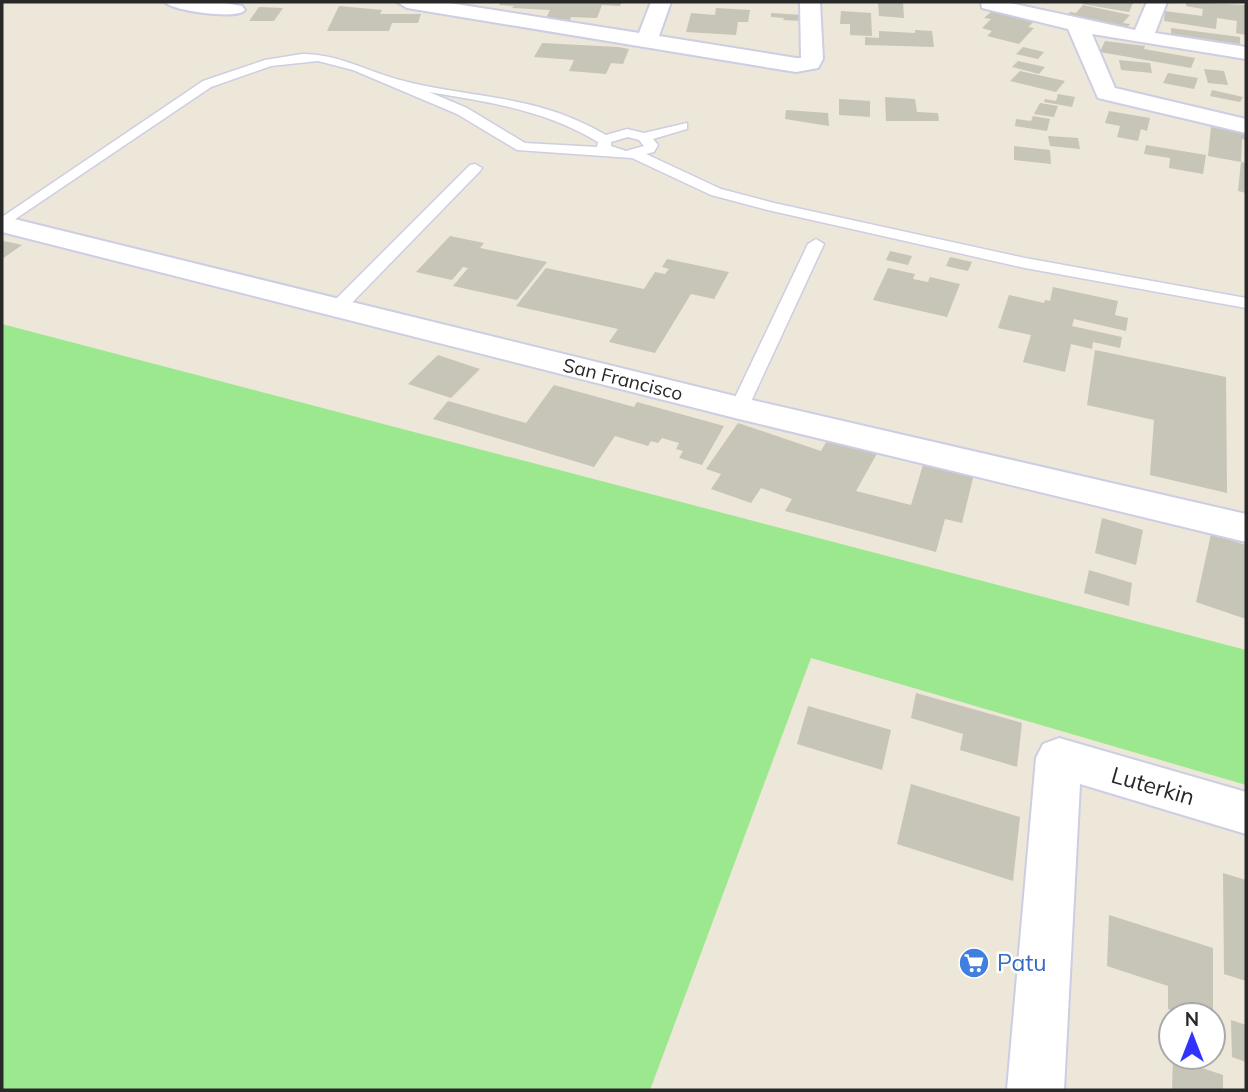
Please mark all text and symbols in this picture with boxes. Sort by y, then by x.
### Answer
street label: San Francisco [561,353,685,405]
street label: Luterkin [1108,760,1198,811]
supermarket icon: Patu [957,946,991,980]
place label: Patu [997,948,1047,977]
north arrow [1157,1001,1227,1071]
text: N [1185,1007,1199,1031]

